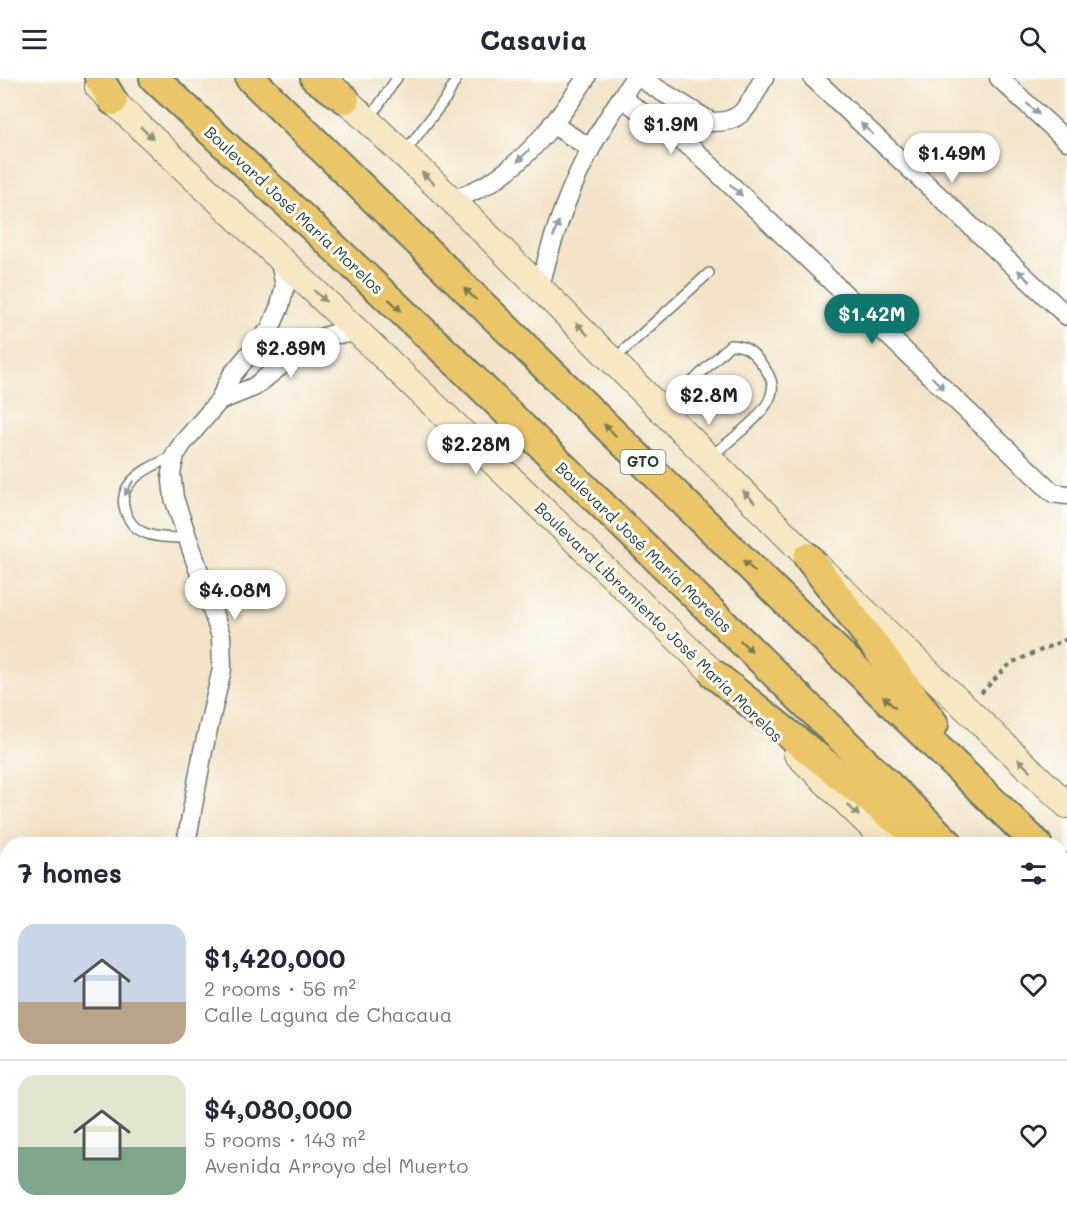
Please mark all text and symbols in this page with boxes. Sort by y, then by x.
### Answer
text: Casavia [480,22,587,57]
icon: menu [18,23,51,56]
icon: search [1016,23,1049,56]
one-way arrow [1026,102,1040,116]
pin: $1.9M [629,104,713,155]
text: $1.9M [643,110,699,136]
street label: Boulevard José María Morelos [200,121,388,298]
one-way arrow [860,122,874,136]
one-way arrow [140,126,155,140]
pin: $1.49M [903,133,1001,184]
text: $1.49M [918,139,986,165]
one-way arrow [516,148,530,162]
one-way arrow [421,172,436,185]
one-way arrow [729,183,743,197]
one-way arrow [551,220,561,238]
one-way arrow [1017,269,1032,283]
one-way arrow [464,287,478,301]
one-way arrow [312,288,326,302]
pin: $1.42M [823,294,921,345]
one-way arrow [388,298,403,312]
text: $1.42M [838,300,906,326]
one-way arrow [576,323,590,337]
pin: $2.89M [242,328,340,379]
text: $2.89M [256,334,326,360]
pin: $2.8M [667,375,751,426]
one-way arrow [930,376,945,390]
text: $2.8M [680,381,738,407]
one-way arrow [602,423,617,437]
pin: $2.28M [427,424,525,475]
text: $2.28M [441,430,511,456]
road number: GTO [620,450,666,474]
street label: Boulevard José María Morelos [552,457,737,637]
one-way arrow [123,480,134,496]
one-way arrow [743,491,757,505]
street label: Boulevard Libramiento José María Morelos [531,497,788,746]
one-way arrow [742,559,757,573]
pin: $4.08M [186,570,284,621]
text: $4.08M [199,576,271,602]
one-way arrow [738,639,753,653]
one-way arrow [883,695,897,709]
one-way arrow [1017,758,1032,772]
one-way arrow [846,802,860,816]
text: 7 homes [18,856,122,890]
icon: filters [1017,857,1050,890]
text: $1,420,000 [204,941,345,975]
icon: home [66,948,138,1020]
icon: heart [1017,968,1050,1001]
text: 2 rooms · 56 m² [204,975,356,1001]
text: Calle Laguna de Chacaua [204,1001,452,1027]
text: $4,080,000 [204,1092,352,1126]
icon: home [66,1099,138,1171]
icon: heart [1017,1119,1050,1152]
text: 5 rooms · 143 m² [204,1126,365,1152]
text: Avenida Arroyo del Muerto [204,1152,468,1178]

